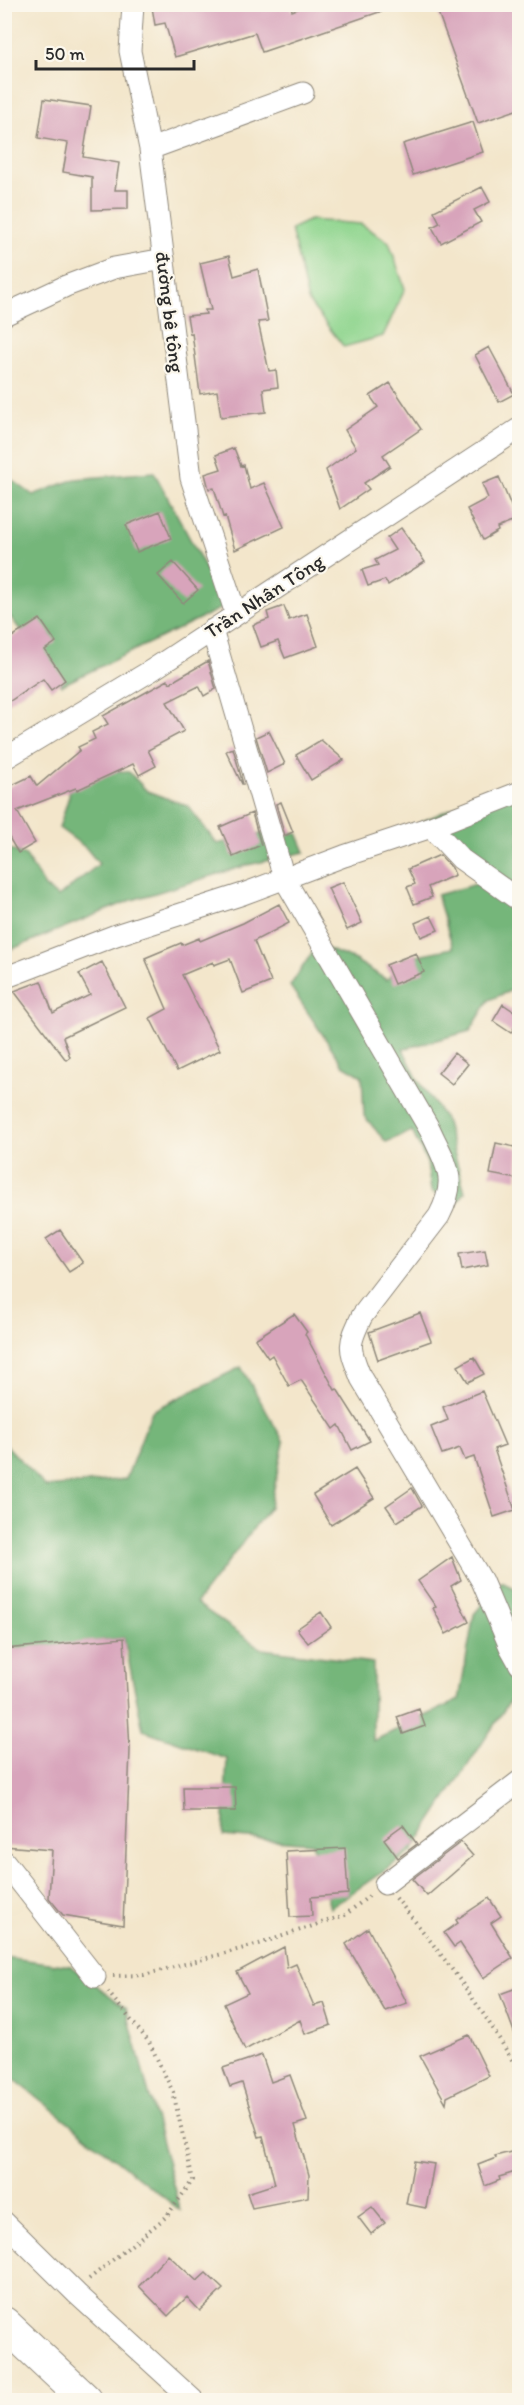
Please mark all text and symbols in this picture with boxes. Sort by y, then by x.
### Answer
scale bar [36,33,194,71]
text: 50 m [45,43,85,65]
street label: đường bê tông [151,250,189,375]
street label: Trần Nhân Tông [200,548,329,643]

